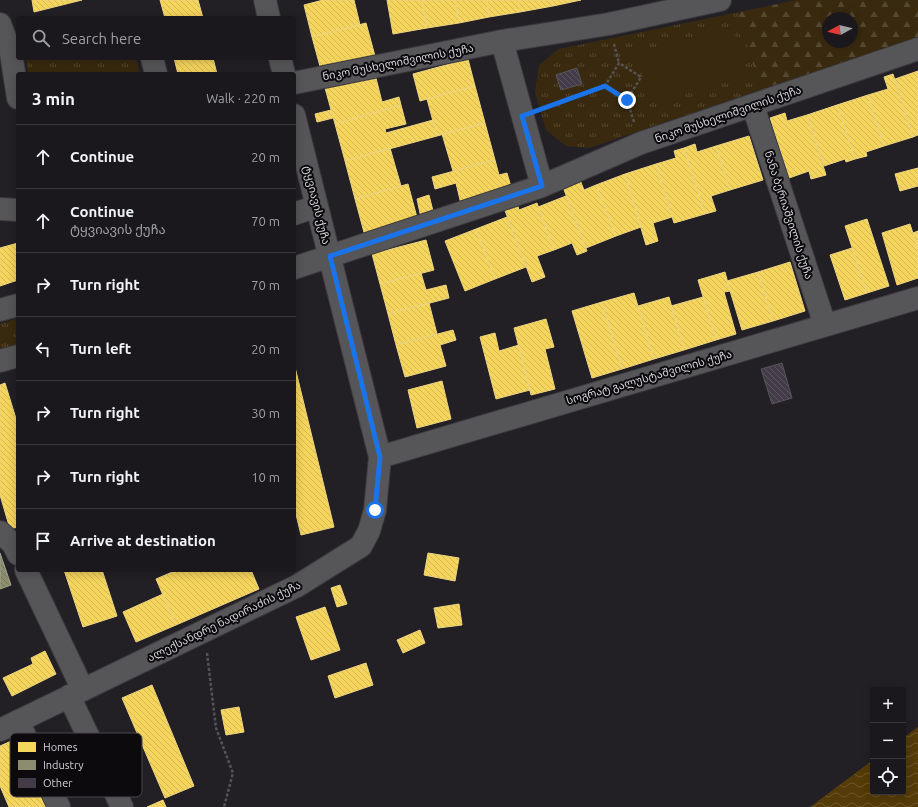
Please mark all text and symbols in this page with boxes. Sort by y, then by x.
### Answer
north arrow [822,12,858,48]
search box [16,16,296,60]
icon: search [30,27,52,49]
text: Search here [62,30,141,47]
street label: ნიკო მუსხელიშვილის ქუჩა [321,41,475,84]
street label: ნიკო მუსხელიშვილის ქუჩა [653,83,803,146]
text: 3 min [32,89,75,108]
text: Walk · 220 m [206,91,280,105]
route end [618,91,636,109]
icon: ahead [32,146,54,168]
text: Continue [70,148,134,165]
street label: ნანა ბერიაშვილის ქუჩა [762,149,815,281]
text: 20 m [251,150,280,164]
street label: ტყვიავის ქუჩა [300,164,333,246]
text: Continue [70,203,134,220]
icon: ahead [32,210,54,232]
text: 70 m [251,214,280,228]
text: ტყვიავის ქუჩა [70,222,166,236]
icon: right [32,274,54,296]
text: Turn right [70,276,140,293]
text: 70 m [251,278,280,292]
icon: left [32,338,54,360]
text: Turn left [70,340,131,357]
text: 20 m [251,342,280,356]
street label: სოგრატ გალუსტაშვილის ქუჩა [565,348,733,407]
icon: right [32,402,54,424]
text: Turn right [70,404,140,421]
text: 30 m [251,406,280,420]
icon: right [32,466,54,488]
text: Turn right [70,468,140,485]
text: 10 m [251,470,280,484]
route start [366,501,384,519]
icon: arrive [32,530,54,552]
text: Arrive at destination [70,532,216,549]
street label: ალექსანდრე ნადირაძის ქუჩა [145,579,303,664]
map controls [870,687,906,795]
button: + [870,687,906,723]
button: − [870,723,906,759]
legend [10,733,142,797]
text: Homes [43,741,78,753]
text: Industry [43,759,84,771]
button: locate [870,759,906,795]
text: Other [43,777,73,789]

